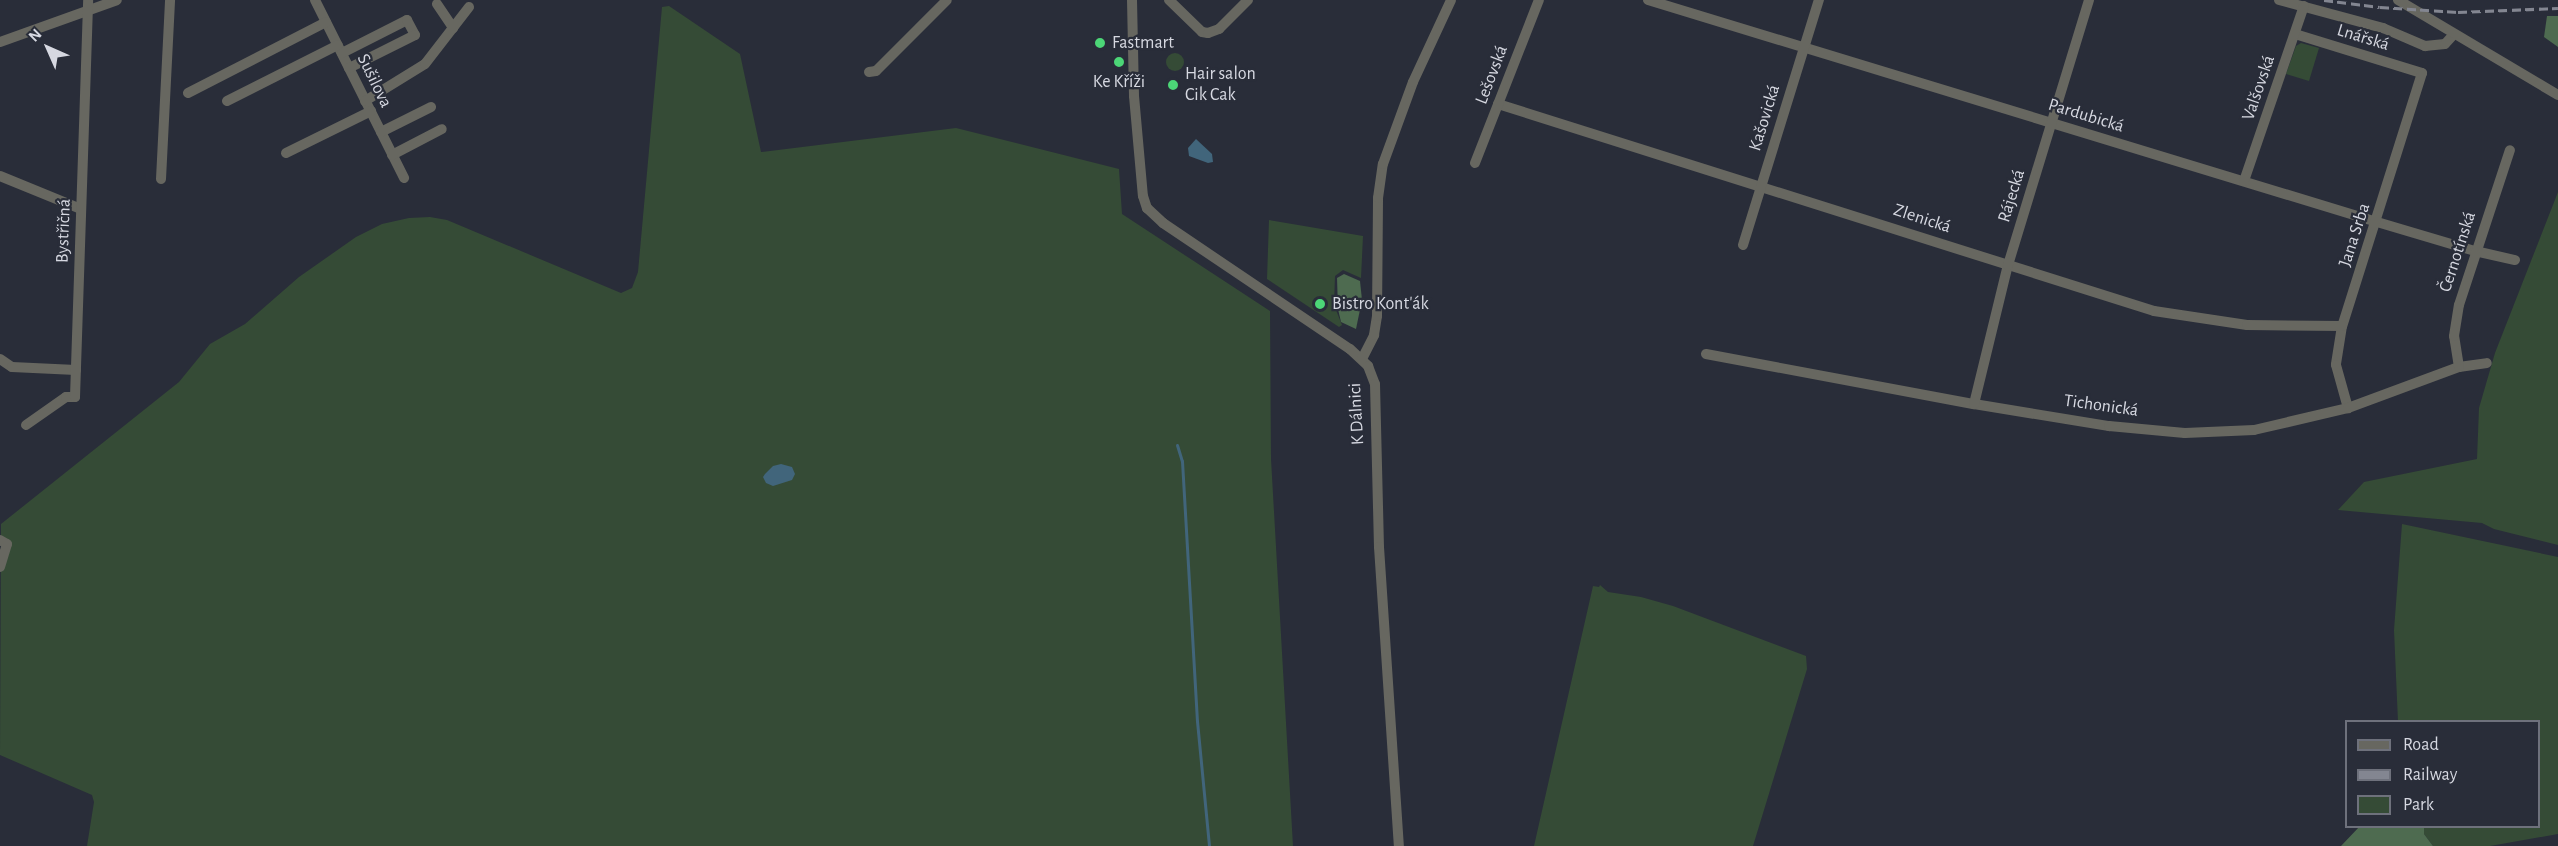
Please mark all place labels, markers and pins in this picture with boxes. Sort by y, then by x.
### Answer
place label: Fastmart [1112,32,1174,54]
marker: Fastmart [1093,36,1107,50]
marker: Ke Kříži [1112,55,1126,69]
place label: Hair salon Cik Cak [1185,64,1256,106]
place label: Ke Kříži [1093,71,1145,93]
marker: Hair salon Cik Cak [1166,78,1180,92]
place label: Bistro Kont'ák [1332,293,1429,315]
marker: Bistro Kont'ák [1313,297,1327,311]

